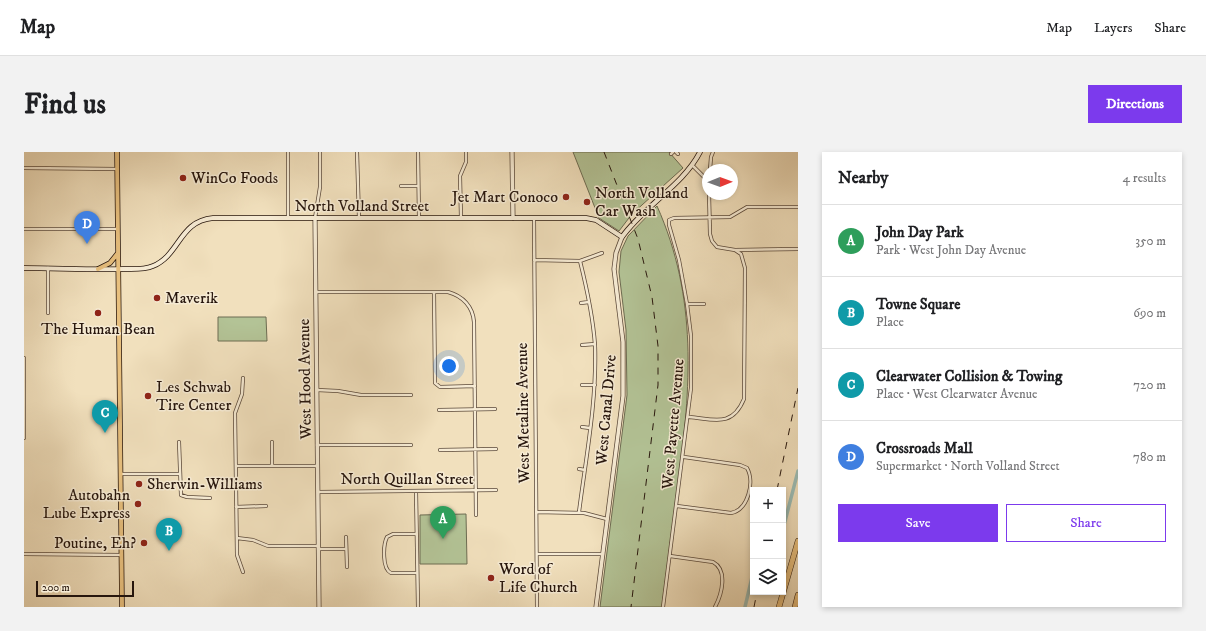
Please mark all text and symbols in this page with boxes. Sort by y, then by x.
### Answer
text: Map [20,16,55,39]
text: Map [1046,19,1072,37]
text: Layers [1094,19,1132,37]
text: Share [1154,19,1186,37]
button: Directions [1088,85,1182,123]
text: Find us [24,87,106,122]
north arrow [702,164,738,200]
text: Nearby [838,167,888,189]
place label: WinCo Foods [190,168,278,188]
text: 4 results [1123,170,1166,186]
marker: WinCo Foods [178,173,188,183]
place label: North Volland Car Wash [595,183,688,221]
place label: Jet Mart Conoco [450,187,558,207]
marker: Jet Mart Conoco [561,192,571,202]
street label: North Volland Street [295,196,429,216]
marker: North Volland Car Wash [582,197,592,207]
pin: D [74,211,100,244]
text: John Day Park [876,223,964,242]
text: A [847,233,855,249]
text: 350 m [1135,233,1166,249]
text: Park · West John Day Avenue [876,242,1026,258]
place label: Maverik [165,288,218,308]
marker: Maverik [152,293,162,303]
text: Towne Square [876,295,961,314]
text: B [847,305,855,321]
text: 690 m [1133,305,1166,321]
marker: The Human Bean [93,308,103,318]
text: Place [876,314,904,330]
street label: West Hood Avenue [294,318,316,441]
place label: The Human Bean [41,319,156,339]
street label: West Metaline Avenue [512,342,534,485]
street label: West Canal Drive [591,354,621,467]
your location [439,356,459,376]
street label: West Payette Avenue [657,357,689,491]
text: Clearwater Collision & Towing [876,367,1062,386]
place label: Les Schwab Tire Center [156,377,231,415]
text: C [847,377,855,393]
text: 720 m [1133,377,1166,393]
text: Place · West Clearwater Avenue [876,386,1037,402]
marker: Les Schwab Tire Center [143,391,153,401]
pin: C [92,400,118,433]
text: Crossroads Mall [876,439,973,458]
text: D [846,449,856,465]
text: 780 m [1133,449,1166,465]
text: Supermarket · North Volland Street [876,458,1060,474]
street label: North Quillan Street [340,469,474,489]
place label: Sherwin-Williams [147,474,262,494]
marker: Sherwin-Williams [134,479,144,489]
place label: Autobahn Lube Express [43,485,131,523]
map controls [750,487,786,595]
button: + [750,487,786,523]
marker: Autobahn Lube Express [133,499,143,509]
button: Save [838,504,998,542]
button: Share [1006,504,1166,542]
pin: A [430,506,456,539]
pin: B [156,518,182,551]
button: − [750,523,786,559]
place label: Poutine, Eh? [54,533,136,553]
marker: Poutine, Eh? [139,538,149,548]
place label: Word of Life Church [498,559,578,597]
button: layers [750,559,786,595]
marker: Word of Life Church [486,573,496,583]
scale bar [36,579,134,598]
text: 200 m [42,581,70,595]

